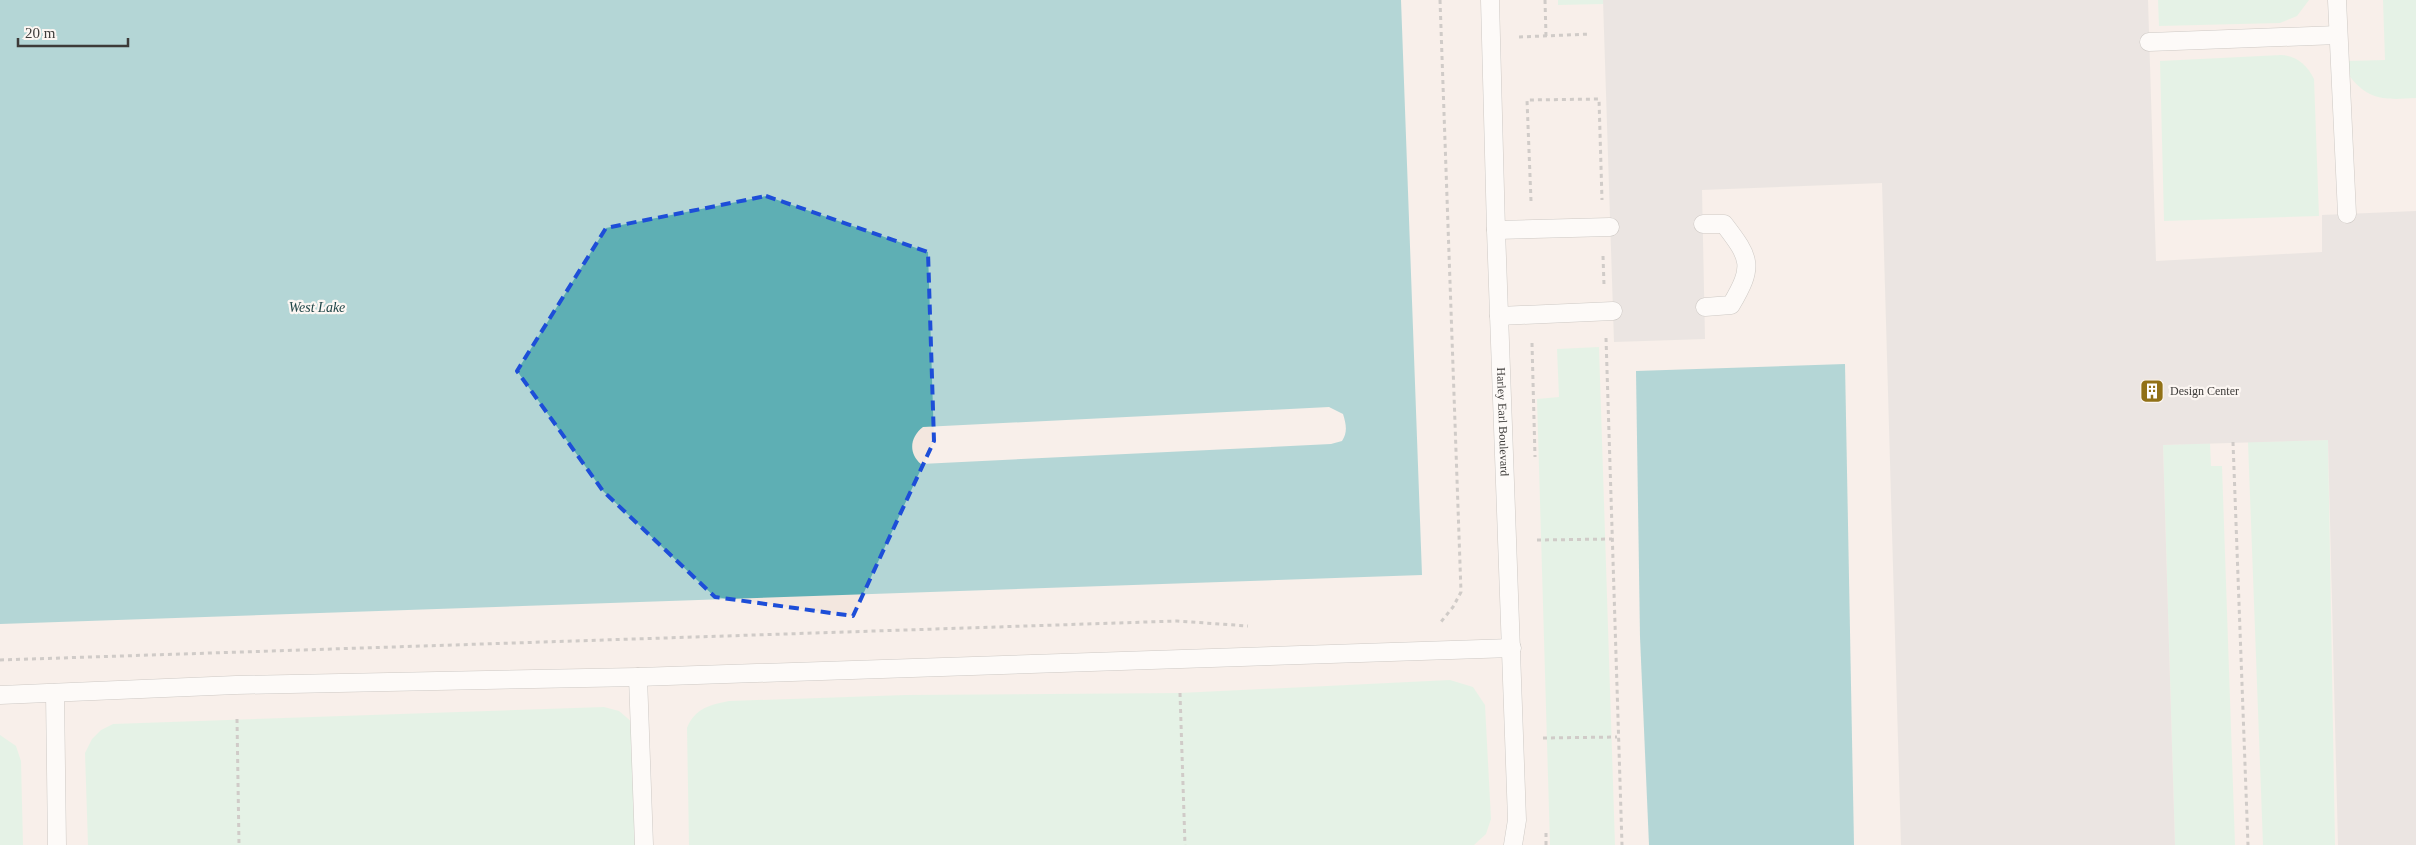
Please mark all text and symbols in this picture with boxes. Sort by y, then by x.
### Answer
scale bar [18,15,128,47]
text: 20 m [25,25,56,41]
water label: West Lake [289,300,345,315]
street label: Harley Earl Boulevard [1494,367,1512,476]
building icon: Design Center [2139,378,2165,404]
place label: Design Center [2170,384,2239,398]

